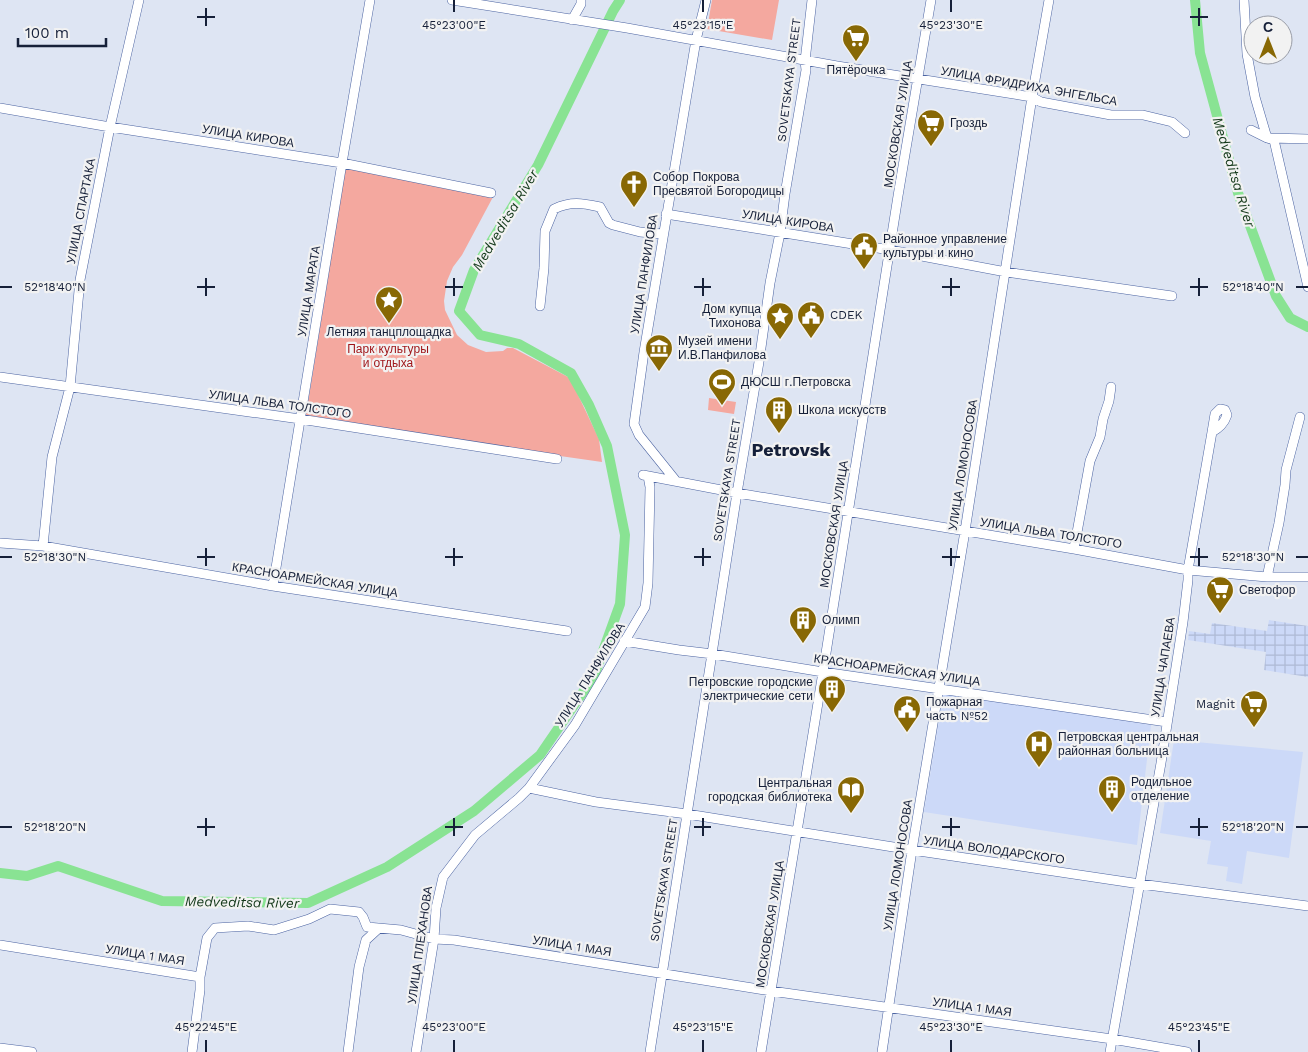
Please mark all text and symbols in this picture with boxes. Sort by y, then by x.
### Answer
scale bar [18,15,105,47]
north arrow [1243,15,1293,65]
street label: SOVETSKAYA STREET [774,17,804,143]
text: 45°23'00"E [422,18,486,32]
text: 45°23'15"E [673,18,734,32]
text: 45°23'30"E [919,18,983,32]
text: С [1263,19,1273,35]
supermarket icon: Пятёрочка [841,23,871,62]
text: 100 m [25,24,69,42]
street label: МОСКОВСКАЯ УЛИЦА [881,59,915,189]
place label: Пятёрочка [827,63,886,77]
street label: УЛИЦА ФРИДРИХА ЭНГЕЛЬСА [940,64,1118,108]
supermarket icon: Гроздь [916,108,946,147]
water label: Medveditsa River [1210,115,1259,230]
place label: Гроздь [950,116,988,130]
street label: УЛИЦА КИРОВА [201,122,295,150]
street label: УЛИЦА СПАРТАКА [64,157,98,265]
water label: Medveditsa River [469,166,542,273]
church icon: Собор Покрова Пресвятой Богородицы [619,169,649,208]
place label: Собор Покрова Пресвятой Богородицы [653,170,784,198]
street label: УЛИЦА КИРОВА [741,207,835,235]
street label: УЛИЦА ПАНФИЛОВА [628,213,660,335]
public building icon: Районное управление культуры и кино [849,231,879,270]
place label: Районное управление культуры и кино [883,232,1007,260]
street label: УЛИЦА МАРАТА [295,245,323,337]
text: 52°18'40"N [24,280,86,294]
text: 52°18'40"N [1222,280,1284,294]
place icon: Летняя танцплощадка [374,285,404,324]
public building icon: CDEK [796,300,826,339]
place icon: Дом купца Тихонова [765,301,795,340]
place label: Дом купца Тихонова [702,302,761,330]
place label: CDEK [830,308,863,322]
place label: Летняя танцплощадка [327,325,452,339]
museum icon: Музей имени И.В.Панфилова [644,333,674,372]
place label: Музей имени И.В.Панфилова [678,334,767,362]
park label: Парк культуры и отдыха [347,342,429,370]
sports icon: ДЮСШ г.Петровска [707,367,737,406]
place label: ДЮСШ г.Петровска [741,375,851,389]
street label: УЛИЦА ЛЬВА ТОЛСТОГО [208,387,352,421]
building icon: Школа искусств [764,395,794,434]
street label: УЛИЦА ЛОМОНОСОВА [946,398,980,532]
place label: Школа искусств [798,403,886,417]
street label: SOVETSKAYA STREET [710,418,744,542]
district label: Petrovsk [752,439,831,460]
street label: МОСКОВСКАЯ УЛИЦА [817,459,851,589]
street label: УЛИЦА ЛЬВА ТОЛСТОГО [979,515,1123,551]
text: 52°18'30"N [24,550,86,564]
text: 52°18'30"N [1222,550,1284,564]
street label: КРАСНОАРМЕЙСКАЯ УЛИЦА [231,559,399,600]
supermarket icon: Светофор [1205,575,1235,614]
place label: Светофор [1239,583,1296,597]
building icon: Олимп [788,605,818,644]
place label: Олимп [822,613,860,627]
street label: УЛИЦА ЧАПАЕВА [1148,616,1178,718]
street label: УЛИЦА ПАНФИЛОВА [552,620,628,730]
street label: КРАСНОАРМЕЙСКАЯ УЛИЦА [813,650,981,689]
building icon: Петровские городские электрические сети [817,674,847,713]
place label: Петровские городские электрические сети [689,675,813,703]
supermarket icon: Magnit [1239,689,1269,728]
public building icon: Пожарная часть №52 [892,694,922,733]
place label: Пожарная часть №52 [926,695,988,723]
place label: Magnit [1196,697,1235,711]
hospital icon: Петровская центральная районная больница [1024,729,1054,768]
place label: Петровская центральная районная больница [1058,730,1199,758]
building icon: Родильное отделение [1097,774,1127,813]
library icon: Центральная городская библиотека [836,775,866,814]
place label: Родильное отделение [1131,775,1192,803]
place label: Центральная городская библиотека [708,776,832,804]
street label: УЛИЦА ЛОМОНОСОВА [881,798,915,932]
street label: SOVETSKAYA STREET [647,818,681,942]
text: 52°18'20"N [24,820,86,834]
text: 52°18'20"N [1222,820,1284,834]
street label: УЛИЦА ВОЛОДАРСКОГО [922,833,1066,867]
street label: МОСКОВСКАЯ УЛИЦА [753,859,787,989]
street label: УЛИЦА ПЛЕХАНОВА [405,885,435,1005]
water label: Medveditsa River [185,893,300,911]
street label: УЛИЦА 1 МАЯ [531,933,613,959]
street label: УЛИЦА 1 МАЯ [104,942,186,968]
street label: УЛИЦА 1 МАЯ [931,995,1013,1019]
text: 45°22'45"E [175,1020,238,1034]
text: 45°23'00"E [422,1020,486,1034]
text: 45°23'15"E [673,1020,734,1034]
text: 45°23'30"E [919,1020,983,1034]
text: 45°23'45"E [1168,1020,1231,1034]

